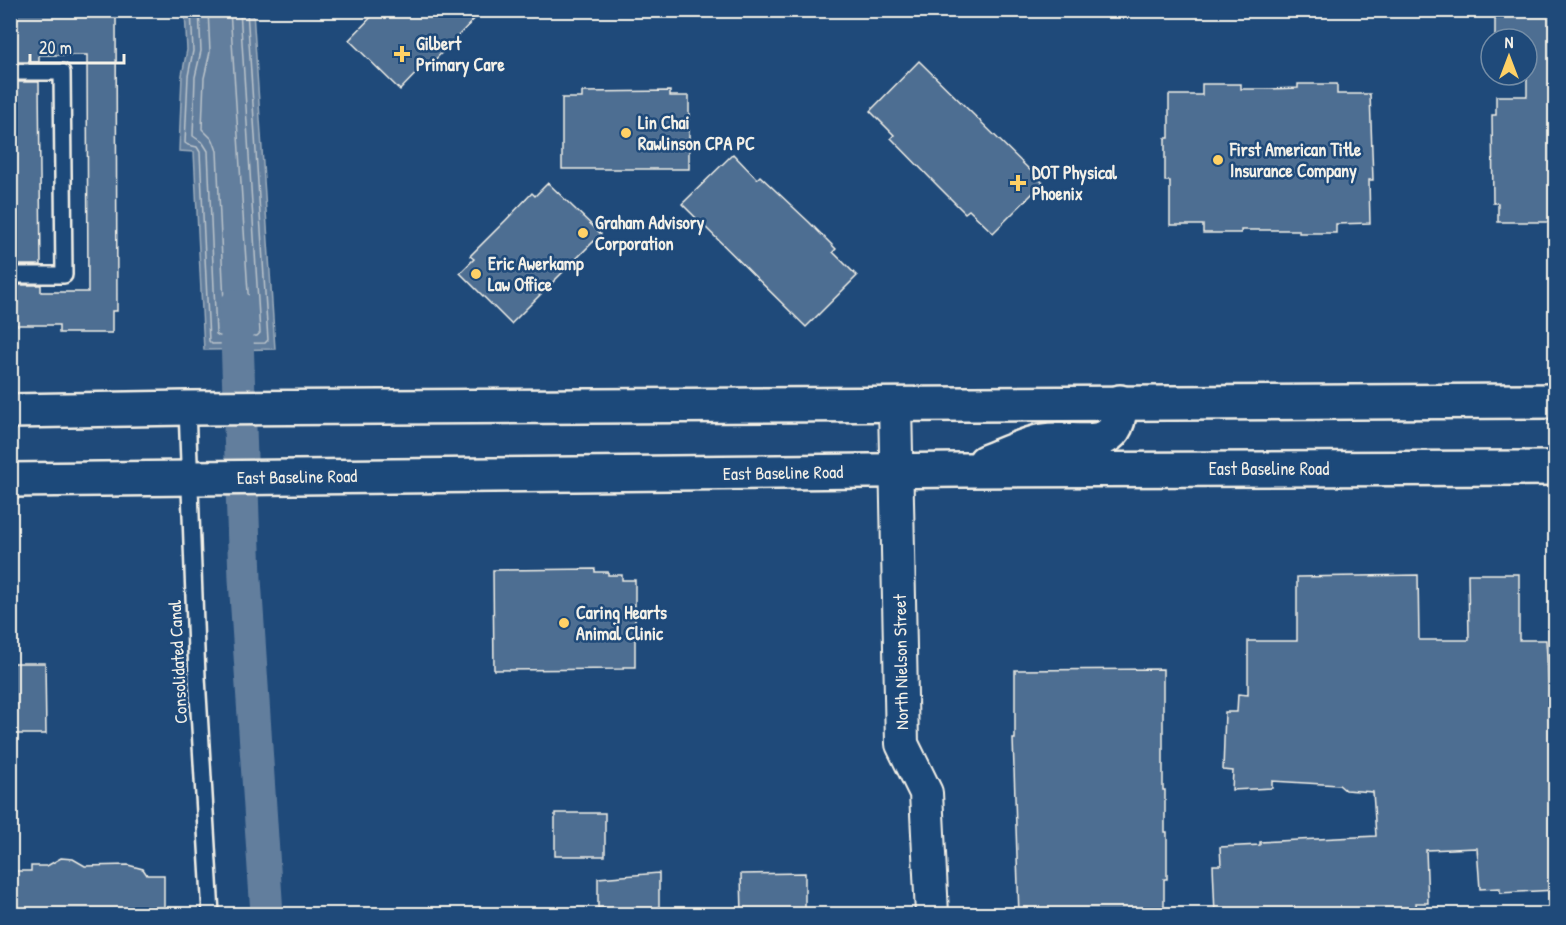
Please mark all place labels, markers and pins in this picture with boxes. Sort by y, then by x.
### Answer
place label: Gilbert Primary Care [416,31,505,78]
marker: Gilbert Primary Care [393,45,411,63]
place label: Lin Chai Rawlinson CPA PC [638,110,755,156]
marker: Lin Chai Rawlinson CPA PC [619,126,633,140]
place label: First American Title Insurance Company [1229,137,1362,184]
marker: First American Title Insurance Company [1211,153,1225,167]
place label: DOT Physical Phoenix [1032,160,1118,206]
marker: DOT Physical Phoenix [1009,174,1027,192]
place label: Graham Advisory Corporation [595,210,705,257]
marker: Graham Advisory Corporation [576,226,590,240]
place label: Eric Awerkamp Law Office [488,251,584,297]
marker: Eric Awerkamp Law Office [469,267,483,281]
place label: Caring Hearts Animal Clinic [576,600,667,646]
marker: Caring Hearts Animal Clinic [557,616,571,630]

